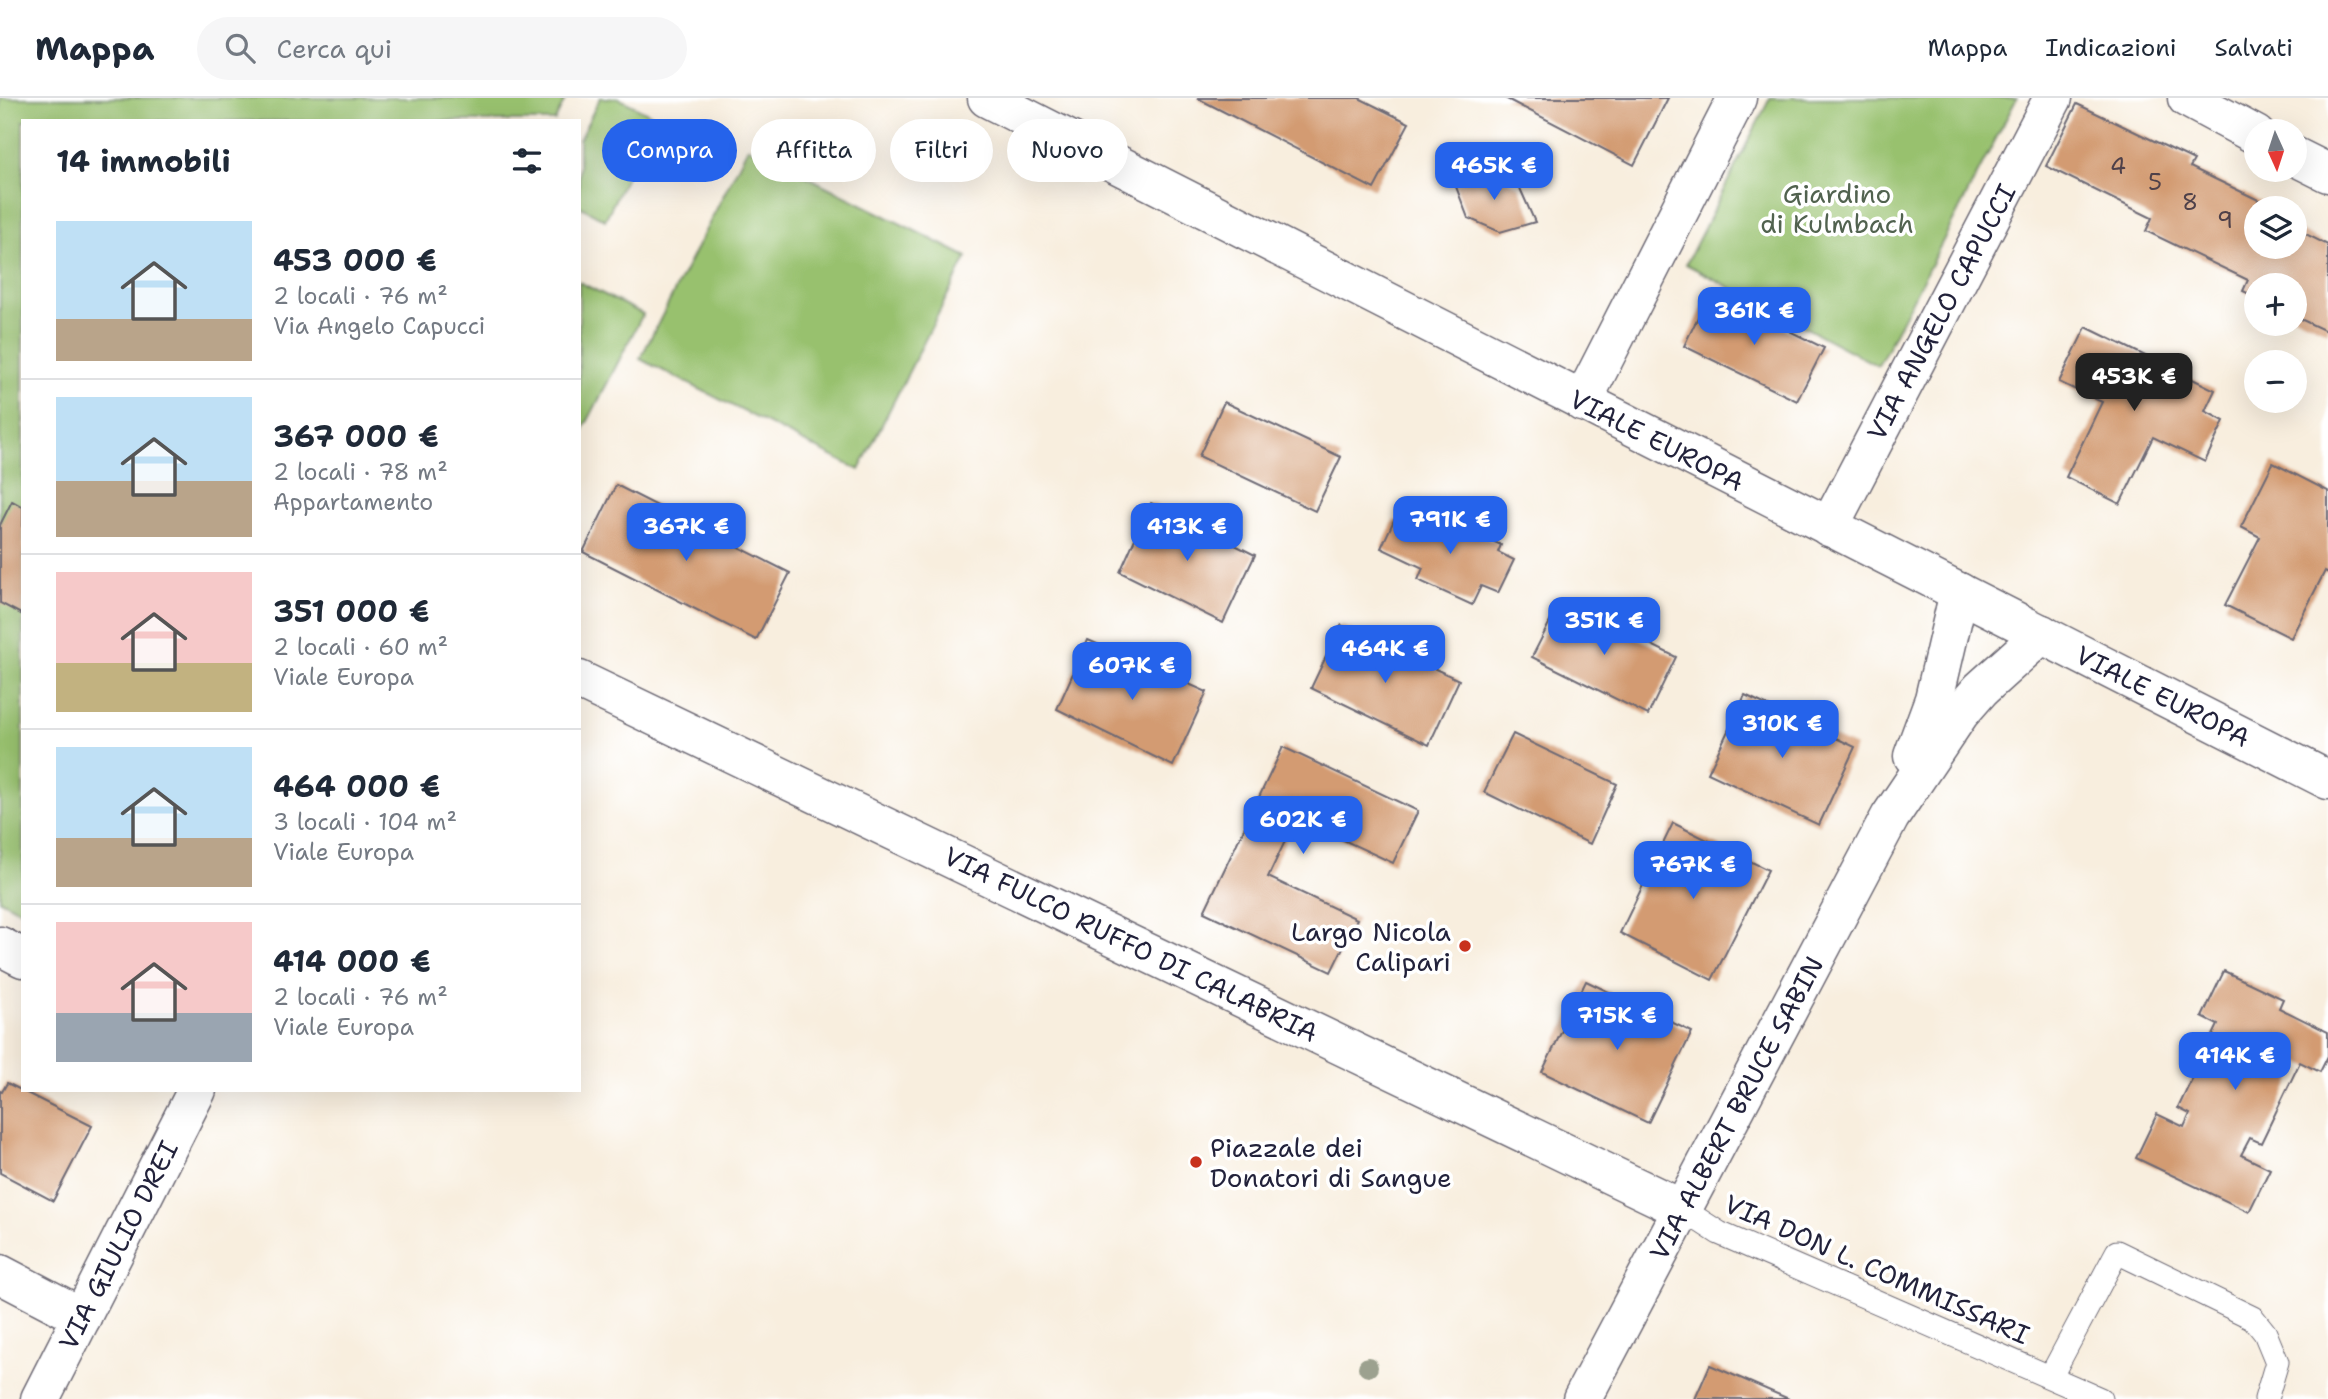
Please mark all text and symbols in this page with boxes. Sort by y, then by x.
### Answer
search box [197,17,687,80]
text: Mappa [35,26,155,71]
icon: search [221,29,259,67]
text: Cerca qui [277,31,392,66]
text: Mappa [1927,32,2007,64]
text: Indicazioni [2045,32,2177,64]
text: Salvati [2215,32,2293,64]
chip: Compra [602,119,737,182]
chip: Affitta [751,119,876,182]
chip: Filtri [890,119,993,182]
chip: Nuovo [1007,119,1128,182]
north arrow [2244,119,2306,182]
map controls [2244,119,2307,413]
text: 14 immobili [56,141,231,182]
icon: filters [508,142,546,180]
pin: 465K € [1437,142,1551,202]
text: 465K € [1451,150,1537,180]
house number: 4 [2110,151,2126,181]
house number: 5 [2148,167,2162,197]
park label: Giardino di Kulmbach [1760,176,1914,241]
street label: VIA ANGELO CAPUCCI [1858,178,2024,446]
house number: 8 [2182,187,2198,217]
button: layers [2244,196,2307,259]
house number: 9 [2217,205,2233,235]
text: 453 000 € [273,240,437,281]
icon: home [112,249,196,333]
button: + [2244,273,2307,336]
text: 2 locali · 76 m² [273,281,448,311]
pin: 361K € [1697,288,1811,347]
text: 361K € [1714,295,1794,325]
text: Via Angelo Capucci [273,311,485,341]
button: − [2244,350,2307,413]
pin: 453K € [2077,354,2191,413]
text: 453K € [2091,361,2177,391]
street label: VIALE EUROPA [1564,381,1750,499]
text: 367 000 € [273,416,439,457]
icon: home [112,425,196,509]
text: 2 locali · 78 m² [273,457,448,487]
text: Appartamento [273,487,433,517]
pin: 791K € [1393,496,1507,556]
pin: 367K € [629,504,743,563]
pin: 413K € [1130,504,1244,563]
text: 791K € [1409,504,1491,534]
text: 367K € [643,511,729,541]
text: 413K € [1147,511,1227,541]
text: 351 000 € [273,591,430,632]
pin: 351K € [1547,598,1661,657]
icon: home [112,600,196,684]
text: 351K € [1564,605,1644,635]
pin: 464K € [1328,626,1442,685]
text: 2 locali · 60 m² [273,632,448,662]
text: 464K € [1341,633,1429,663]
street label: VIALE EUROPA [2070,637,2256,755]
pin: 607K € [1075,642,1189,702]
text: 607K € [1088,650,1176,680]
text: Viale Europa [273,662,414,692]
pin: 310K € [1725,700,1839,760]
text: 310K € [1742,708,1822,738]
text: 464 000 € [273,766,440,807]
icon: home [112,775,196,859]
pin: 602K € [1246,796,1360,856]
text: 602K € [1259,804,1347,834]
text: 3 locali · 104 m² [273,807,457,837]
text: Viale Europa [273,837,414,867]
street label: VIA FULCO RUFFO DI CALABRIA [938,838,1324,1050]
pin: 767K € [1636,842,1750,901]
text: 767K € [1650,849,1736,879]
place label: Largo Nicola Calipari [1291,914,1451,979]
marker: Largo Nicola Calipari [1457,938,1473,954]
text: 414 000 € [273,941,431,982]
icon: home [112,950,196,1034]
street label: VIA ALBERT BRUCE SABIN [1641,950,1831,1266]
text: 2 locali · 76 m² [273,982,448,1012]
pin: 715K € [1560,992,1674,1052]
text: 715K € [1577,1000,1657,1030]
text: Viale Europa [273,1012,414,1042]
pin: 414K € [2178,1032,2292,1092]
text: 414K € [2195,1040,2275,1070]
place label: Piazzale dei Donatori di Sangue [1210,1130,1452,1195]
street label: VIA GIULIO DREI [50,1134,186,1356]
marker: Piazzale dei Donatori di Sangue [1188,1154,1204,1170]
street label: VIA DON L. COMMISSARI [1719,1186,2035,1352]

